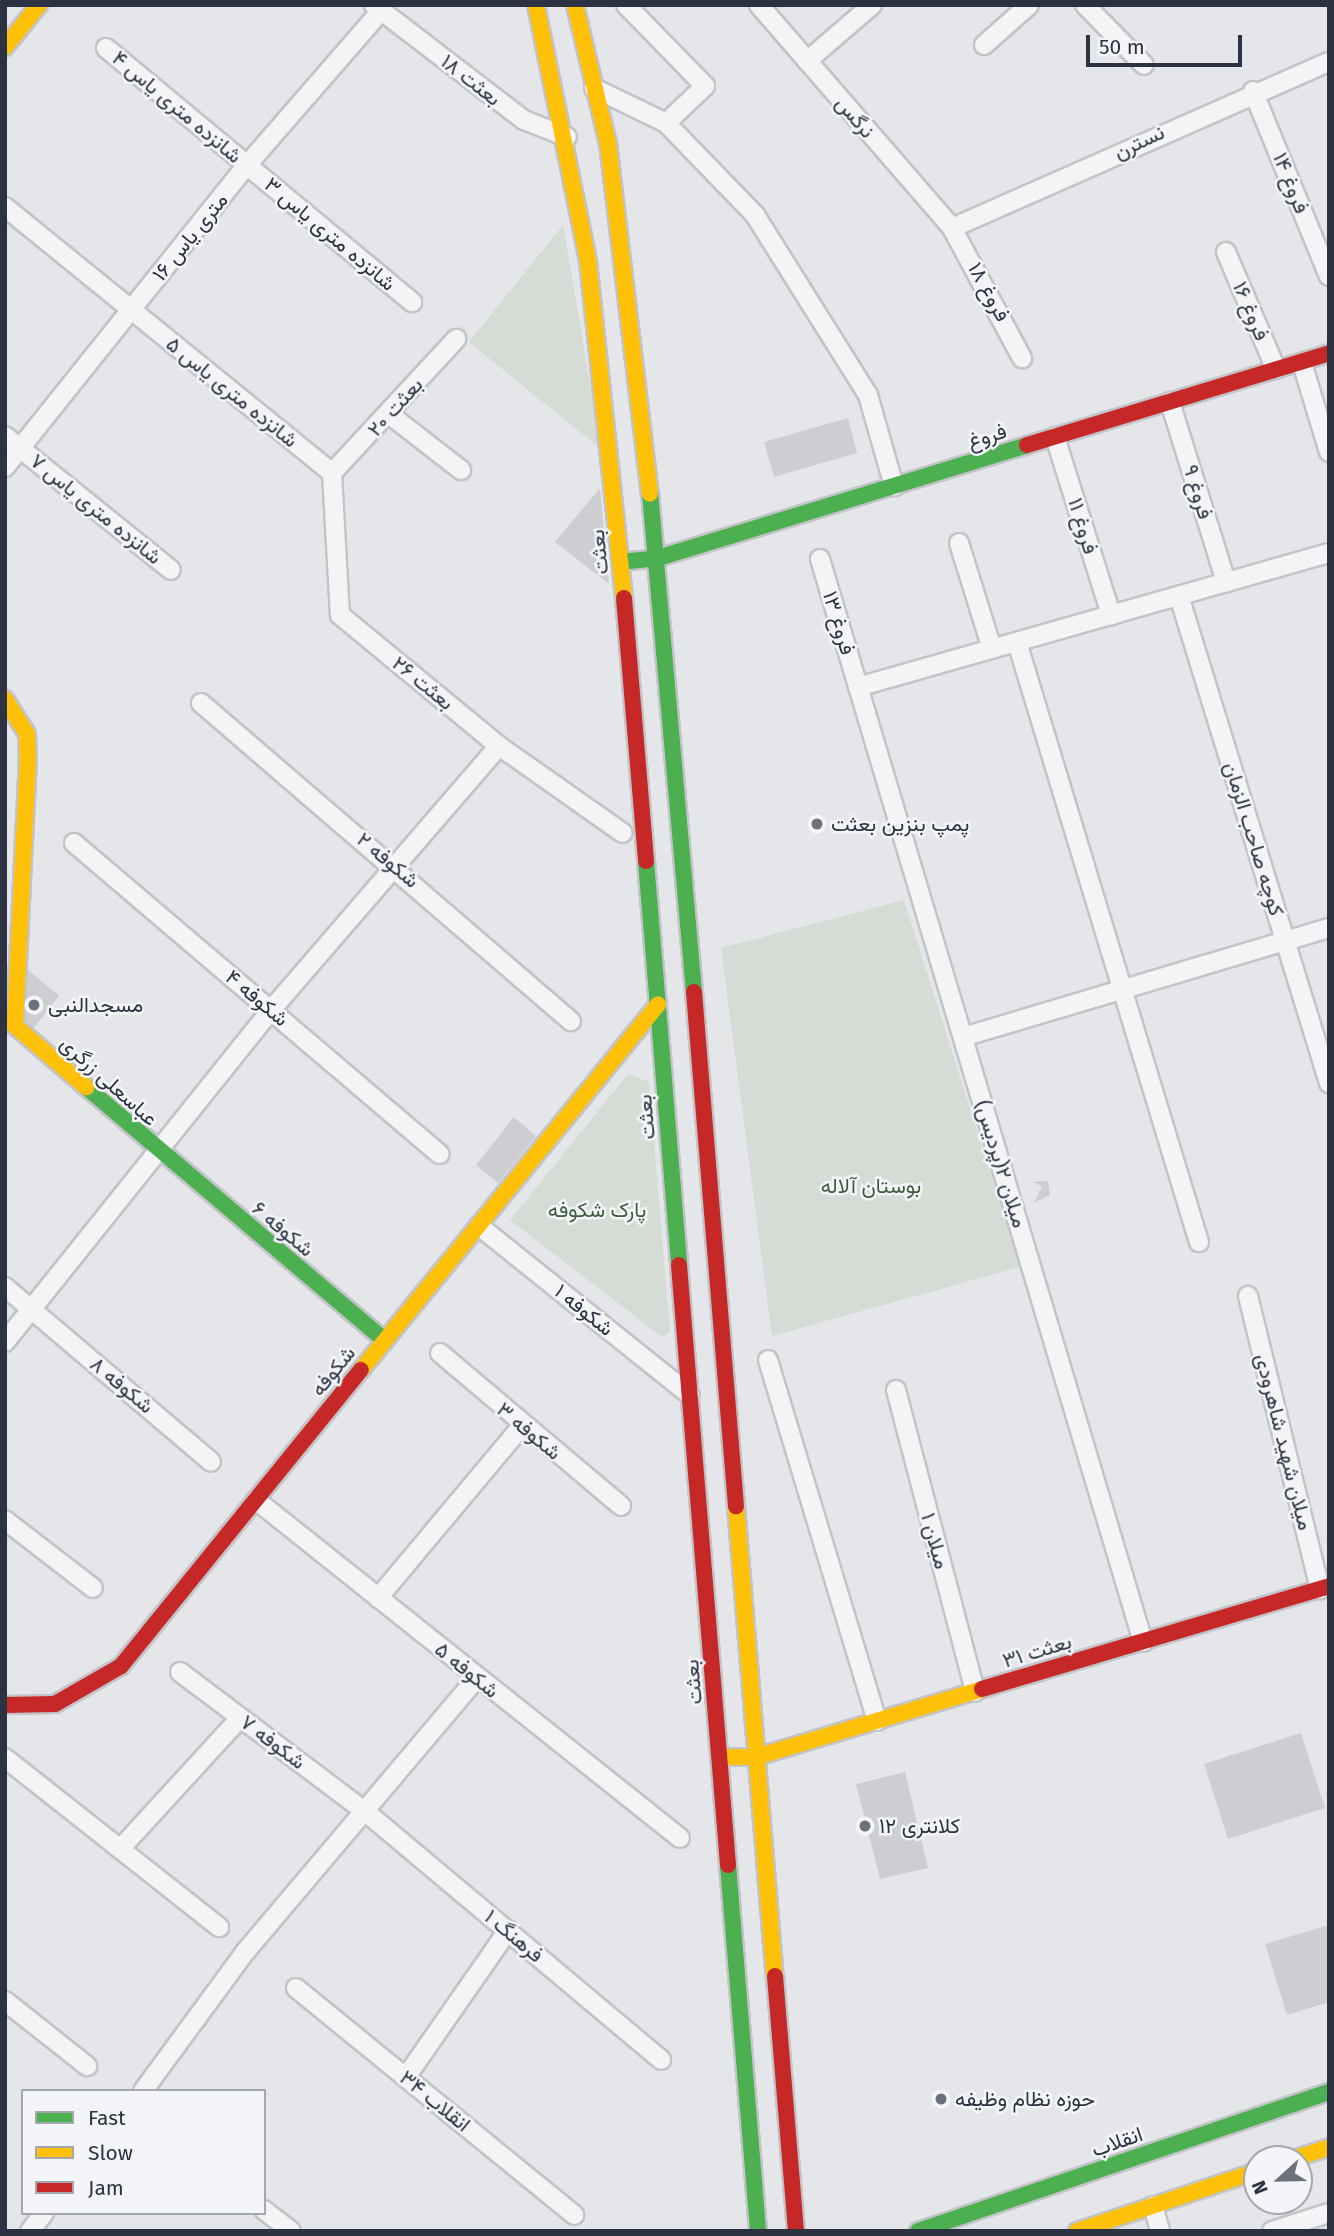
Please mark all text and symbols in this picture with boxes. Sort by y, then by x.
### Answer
scale bar [1089,21,1245,65]
text: 50 m [1099,34,1145,60]
street label: شانزده متری یاس ۴ [107,45,247,169]
street label: بعثت ۱۸ [436,49,506,111]
street label: نرگس [830,91,880,143]
street label: نسترن [1110,119,1168,165]
street label: فروغ ۱۴ [1267,149,1315,217]
street label: شانزده متری یاس ۳ [259,172,401,296]
street label: ۱۶ متری یاس [147,188,233,286]
street label: فروغ ۱۸ [963,258,1015,326]
street label: فروغ ۱۶ [1227,278,1275,344]
street label: شانزده متری یاس ۵ [161,331,303,453]
street label: بعثت ۲۰ [362,372,428,442]
street label: فروغ [964,418,1010,454]
street label: شانزده متری یاس ۷ [25,448,167,570]
street label: فروغ ۹ [1178,462,1218,522]
street label: فروغ ۱۱ [1063,495,1103,557]
street label: بعثت [584,528,614,576]
street label: فروغ ۱۳ [817,588,861,658]
street label: بعثت ۲۶ [387,651,459,715]
street label: کوچه صاحب الزمان [1219,759,1289,919]
place label: پمپ بنزین بعثت [831,811,969,837]
marker: پمپ بنزین بعثت [809,816,825,832]
street label: شکوفه ۲ [352,827,424,893]
street label: شکوفه ۴ [220,964,294,1032]
place label: مسجدالنبی [48,992,143,1018]
marker: مسجدالنبی [26,997,42,1013]
street label: عباسعلی زرگری [55,1031,163,1131]
street label: بعثت [631,1093,661,1141]
street label: میلان ۲(پردیس) [970,1097,1032,1231]
park label: بوستان آلاله [821,1173,921,1199]
street label: شکوفه ۶ [247,1196,319,1262]
park label: پارک شکوفه [548,1197,646,1223]
street label: شکوفه ۱ [549,1279,619,1341]
street label: شکوفه [305,1341,361,1401]
street label: شکوفه ۸ [85,1351,159,1419]
street label: میلان شهید شاهرودی [1250,1351,1318,1533]
street label: شکوفه ۳ [492,1397,566,1465]
street label: میلان ۱ [915,1510,955,1572]
street label: بعثت ۳۱ [1000,1629,1074,1673]
street label: شکوفه ۵ [430,1637,504,1703]
street label: بعثت [678,1658,708,1706]
street label: شکوفه ۷ [235,1709,311,1775]
place label: کلانتری ۱۲ [879,1813,960,1839]
marker: کلانتری ۱۲ [857,1818,873,1834]
street label: فرهنگ ۱ [479,1904,549,1968]
street label: انقلاب ۳۴ [395,2065,475,2137]
place label: حوزه نظام وظیفه [955,2086,1095,2112]
legend [21,2089,266,2215]
marker: حوزه نظام وظیفه [933,2091,949,2107]
text: Fast [88,2105,126,2131]
street label: انقلاب [1088,2122,1146,2162]
text: Slow [88,2140,133,2166]
north arrow [1243,2145,1313,2215]
text: Jam [88,2175,124,2201]
text: N [1247,2177,1273,2197]

